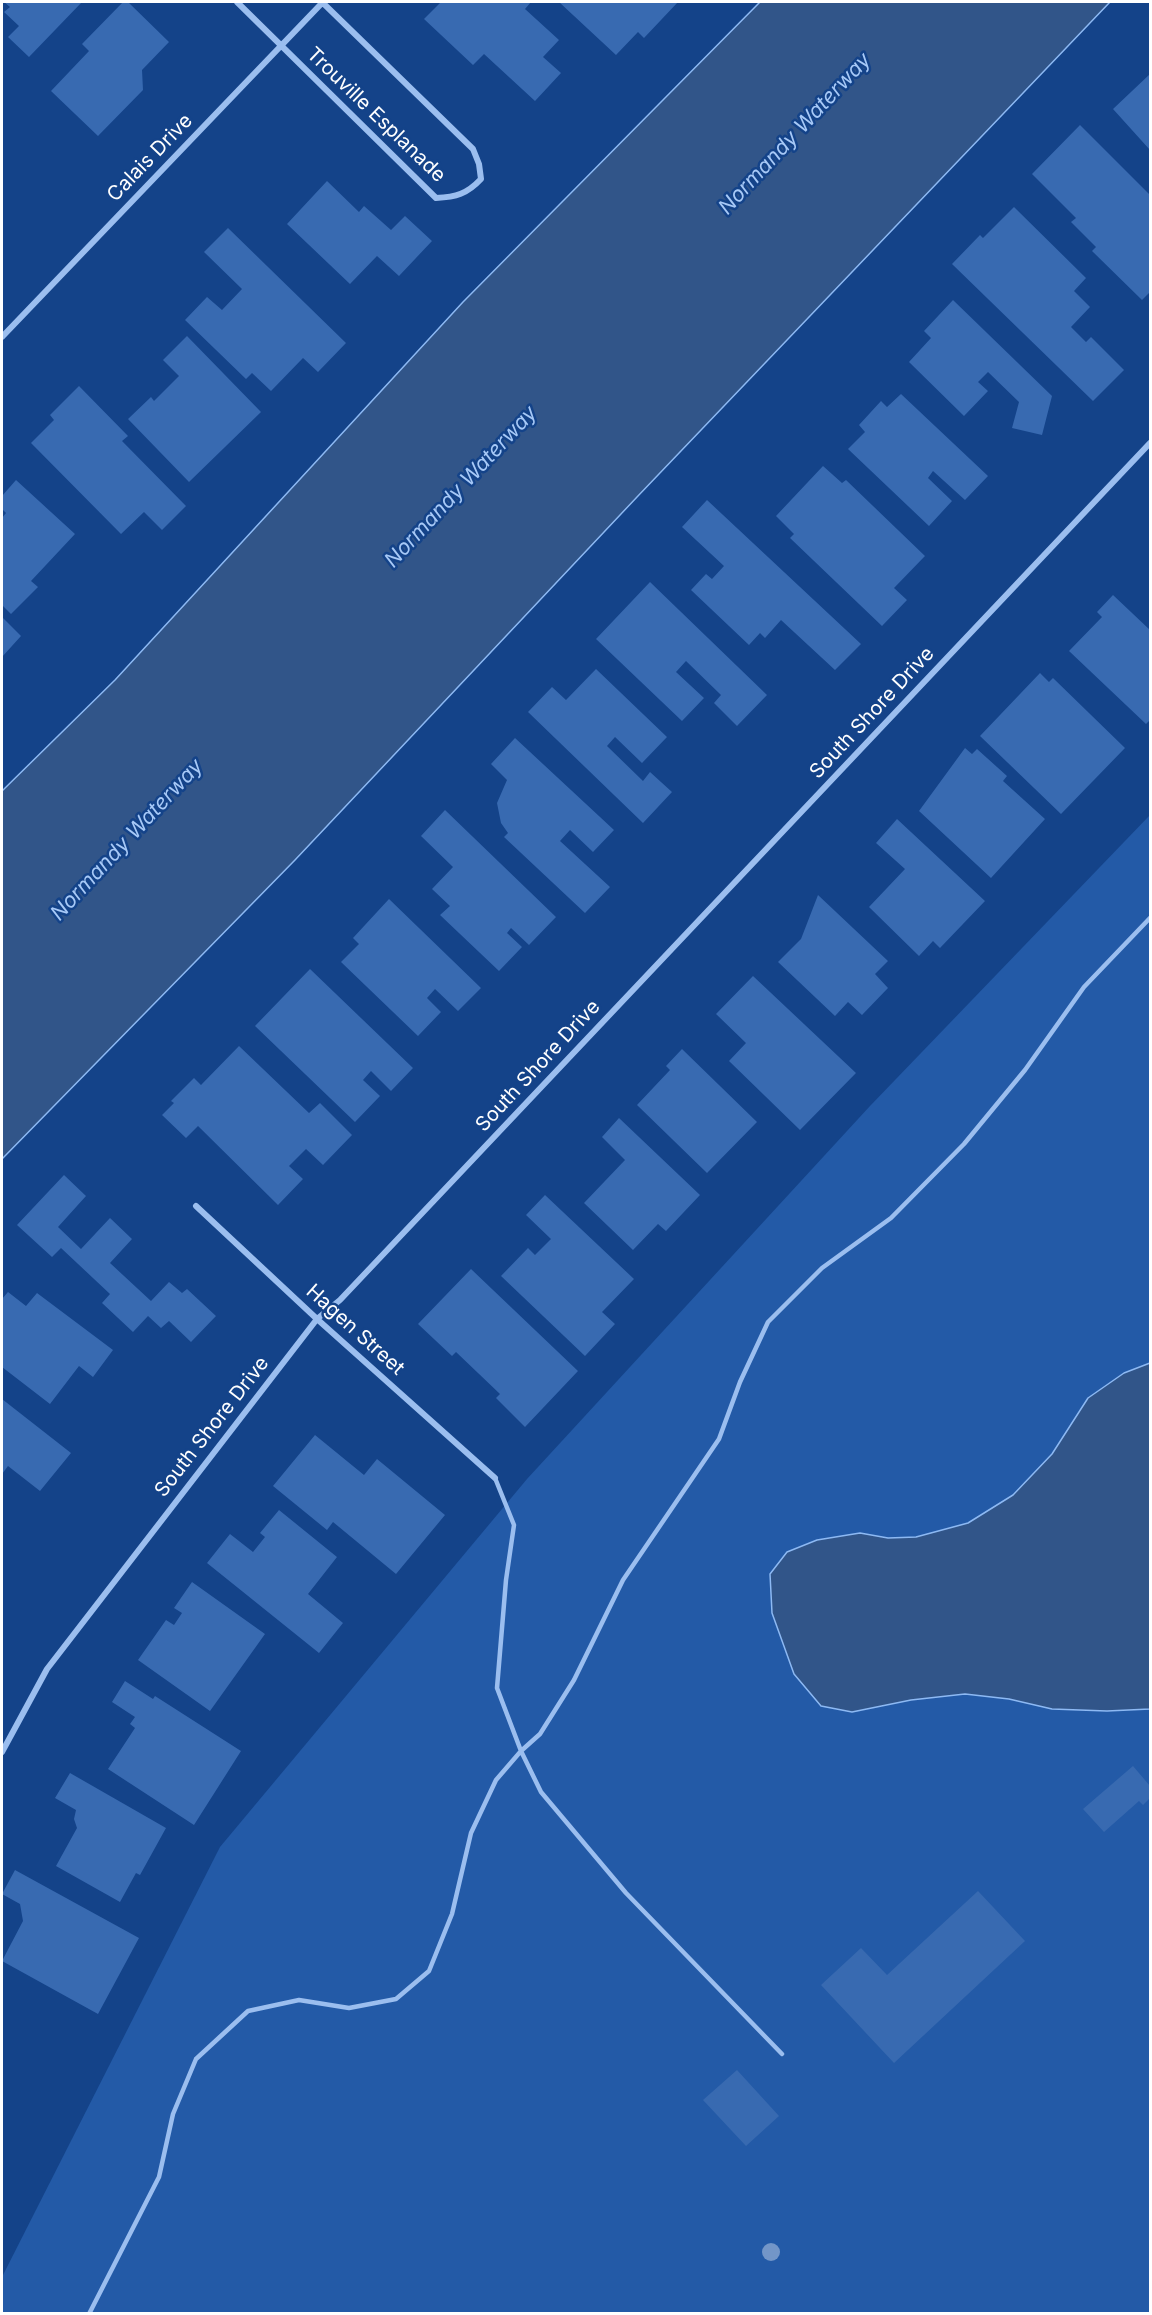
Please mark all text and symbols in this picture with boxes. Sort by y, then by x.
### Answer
street label: Trouville Esplanade [302,43,450,187]
water label: Normandy Waterway [714,48,876,220]
street label: Calais Drive [102,109,198,207]
water label: Normandy Waterway [380,401,542,573]
street label: South Shore Drive [805,642,939,784]
water label: Normandy Waterway [46,754,208,926]
street label: South Shore Drive [471,995,605,1137]
street label: Hagen Street [301,1280,409,1380]
street label: South Shore Drive [150,1352,274,1502]

